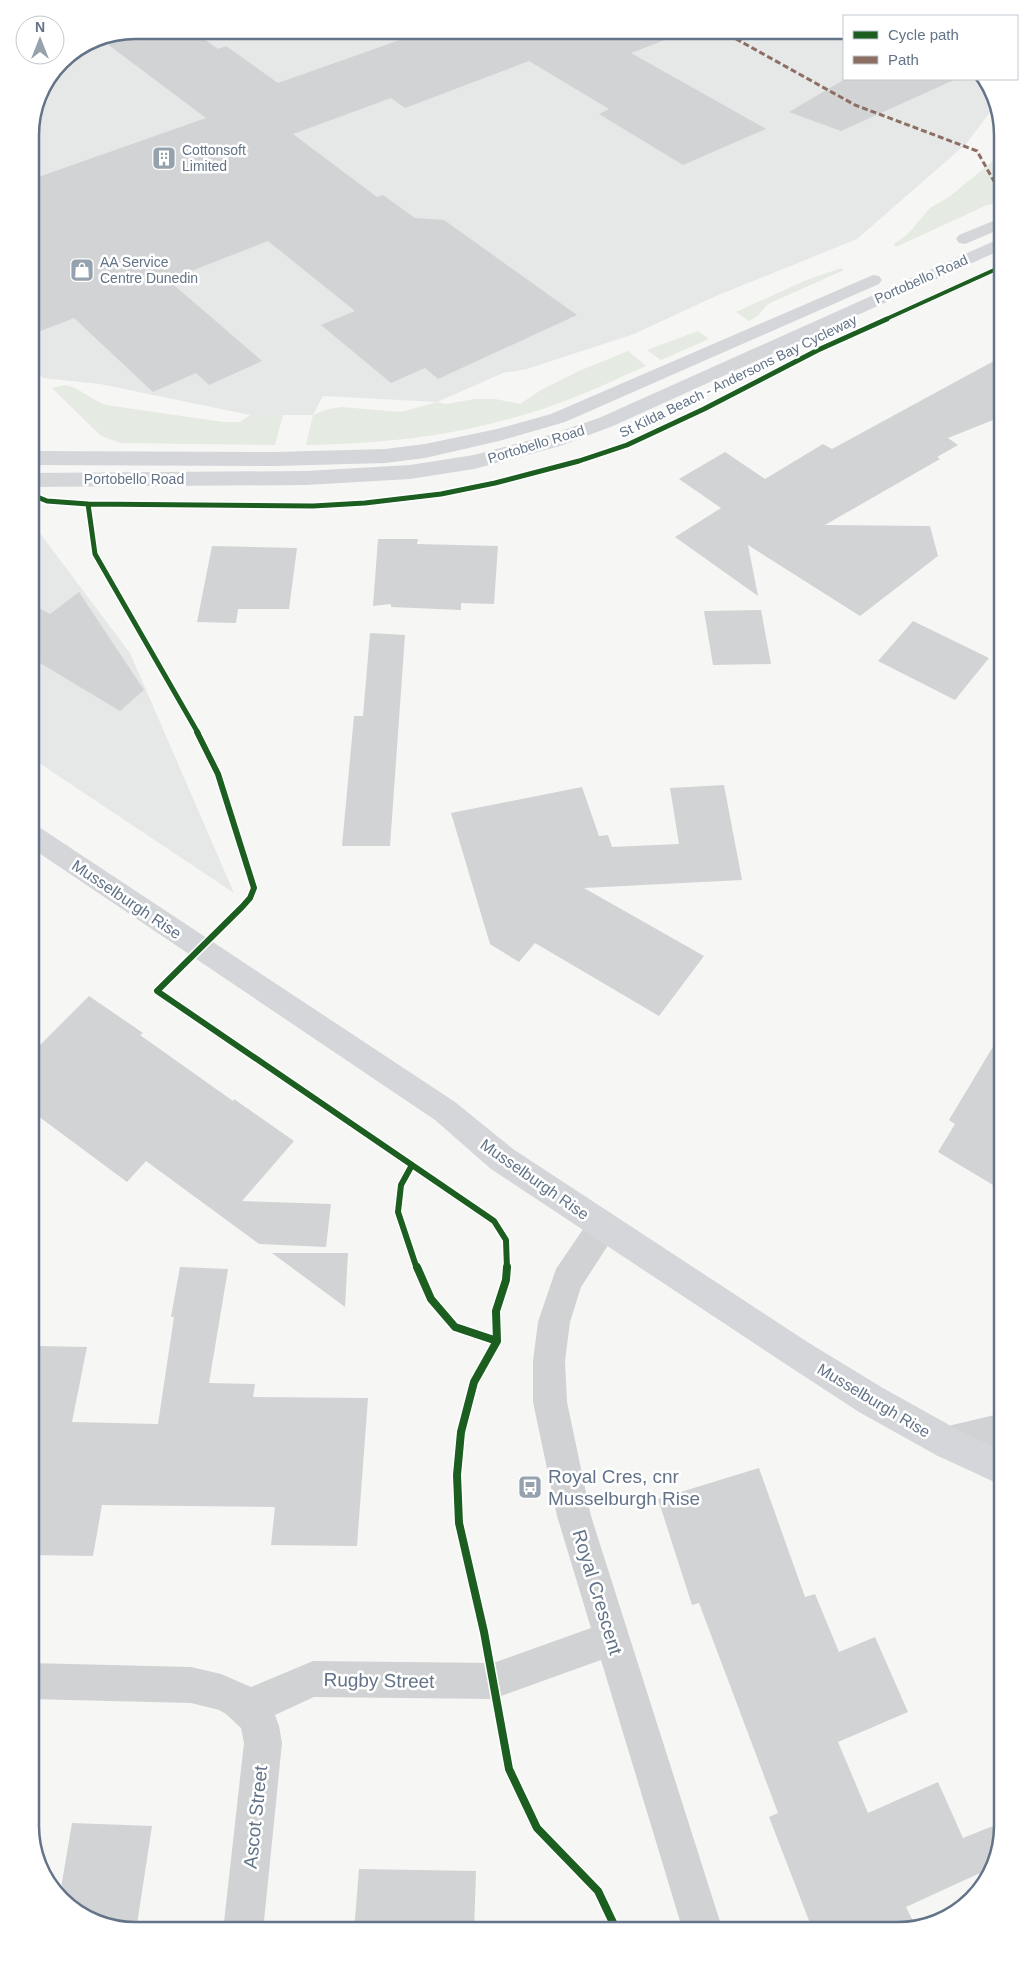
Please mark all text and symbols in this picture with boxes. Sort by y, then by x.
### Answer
north arrow [15,15,65,65]
legend [843,15,1018,80]
text: N [35,19,45,35]
text: Cycle path [888,26,959,43]
text: Path [888,51,919,68]
place label: Cottonsoft Limited [182,142,246,174]
building icon: Cottonsoft Limited [151,145,177,171]
street label: Portobello Road [872,251,970,307]
place label: AA Service Centre Dunedin [100,254,198,286]
shop icon: AA Service Centre Dunedin [69,257,95,283]
street label: St Kilda Beach - Andersons Bay Cycleway [617,311,859,441]
street label: Portobello Road [486,422,586,466]
street label: Portobello Road [84,471,184,487]
street label: Musselburgh Rise [69,857,185,942]
street label: Musselburgh Rise [477,1136,592,1223]
street label: Musselburgh Rise [814,1360,933,1441]
place label: Royal Cres, cnr Musselburgh Rise [548,1466,700,1509]
bus stop icon: Royal Cres, cnr Musselburgh Rise [517,1474,543,1500]
street label: Royal Crescent [568,1527,627,1658]
street label: Rugby Street [323,1669,435,1692]
street label: Ascot Street [240,1764,271,1870]

